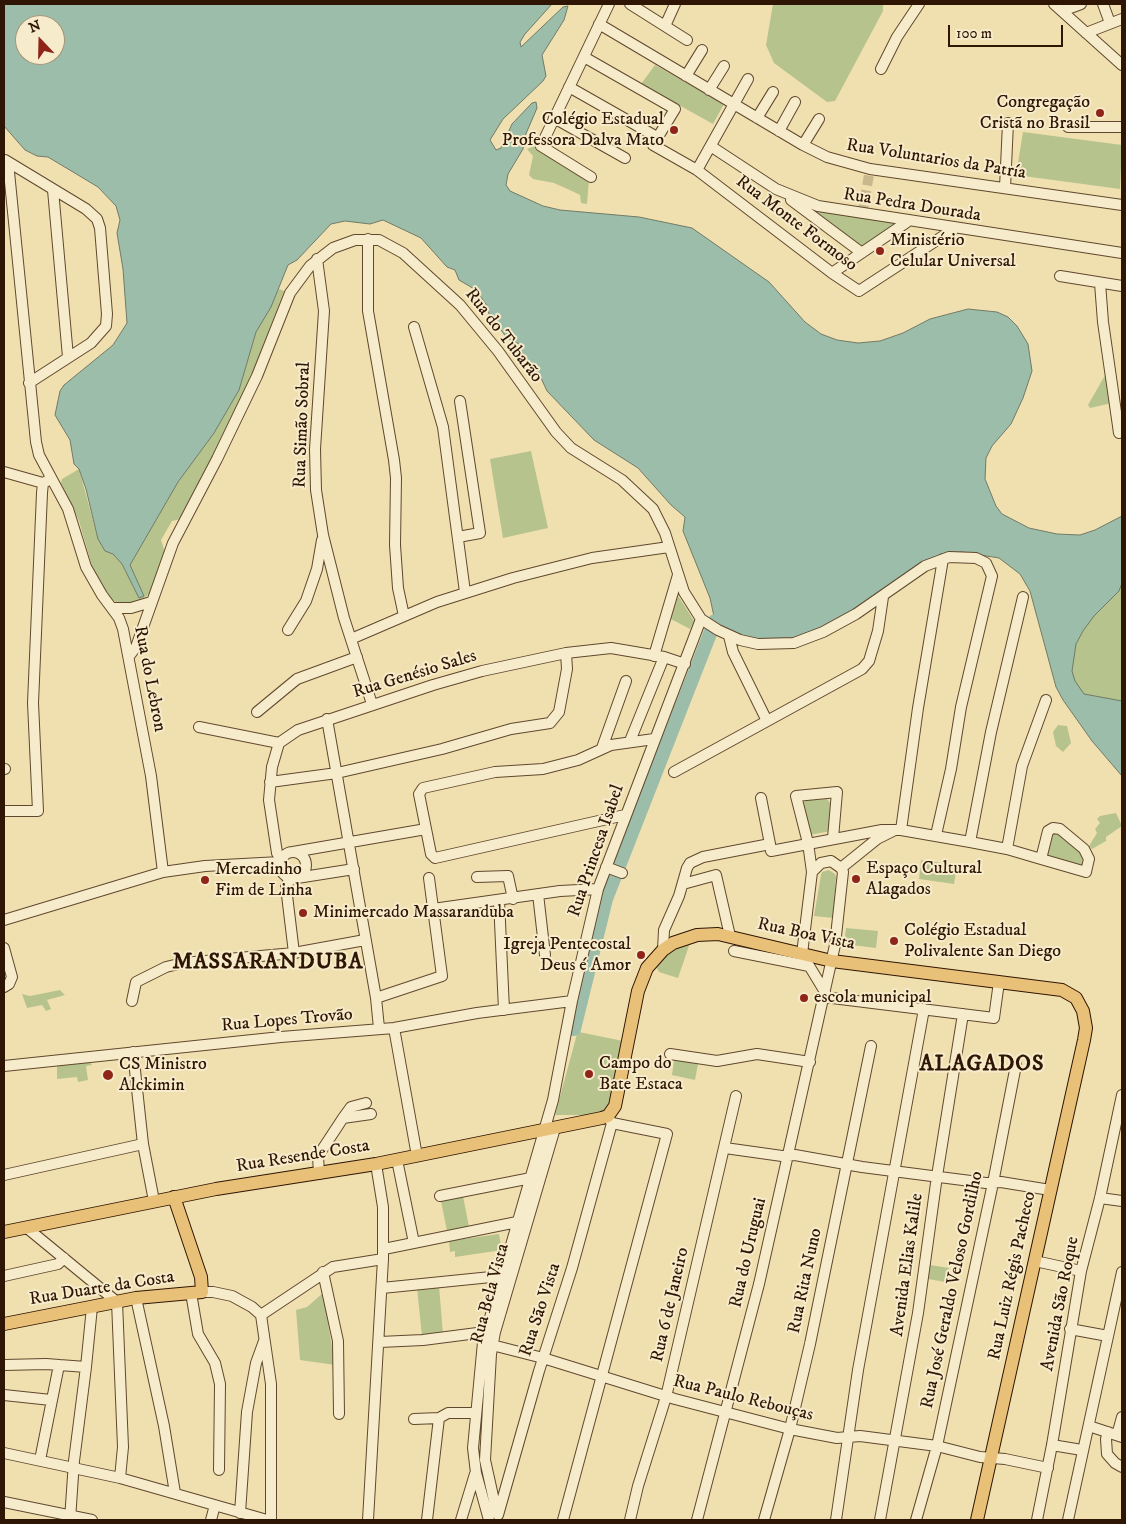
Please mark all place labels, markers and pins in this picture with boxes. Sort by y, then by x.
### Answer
place label: Congregação Cristã no Brasil [980,92,1090,134]
marker: Congregação Cristã no Brasil [1094,107,1106,119]
place label: Colégio Estadual Professora Dalva Mato [502,109,664,152]
marker: Colégio Estadual Professora Dalva Mato [668,124,680,136]
place label: Ministério Celular Universal [890,230,1016,272]
marker: Ministério Celular Universal [874,245,886,257]
place label: Espaço Cultural Alagados [866,858,982,901]
place label: Mercadinho Fim de Linha [215,859,312,902]
marker: Espaço Cultural Alagados [850,873,862,885]
marker: Mercadinho Fim de Linha [199,874,211,886]
place label: Minimercado Massaranduba [313,902,514,924]
marker: Minimercado Massaranduba [297,907,309,919]
place label: Colégio Estadual Polivalente San Diego [904,920,1061,962]
place label: Igreja Pentecostal Deus é Amor [503,934,631,976]
marker: Colégio Estadual Polivalente San Diego [888,935,900,947]
marker: Igreja Pentecostal Deus é Amor [635,949,647,961]
place label: escola municipal [814,987,931,1009]
marker: escola municipal [798,992,810,1004]
place label: Campo do Bate Estaca [599,1053,683,1096]
place label: CS Ministro Alckimin [119,1054,207,1096]
marker: CS Ministro Alckimin [101,1068,115,1082]
marker: Campo do Bate Estaca [583,1068,595,1080]

